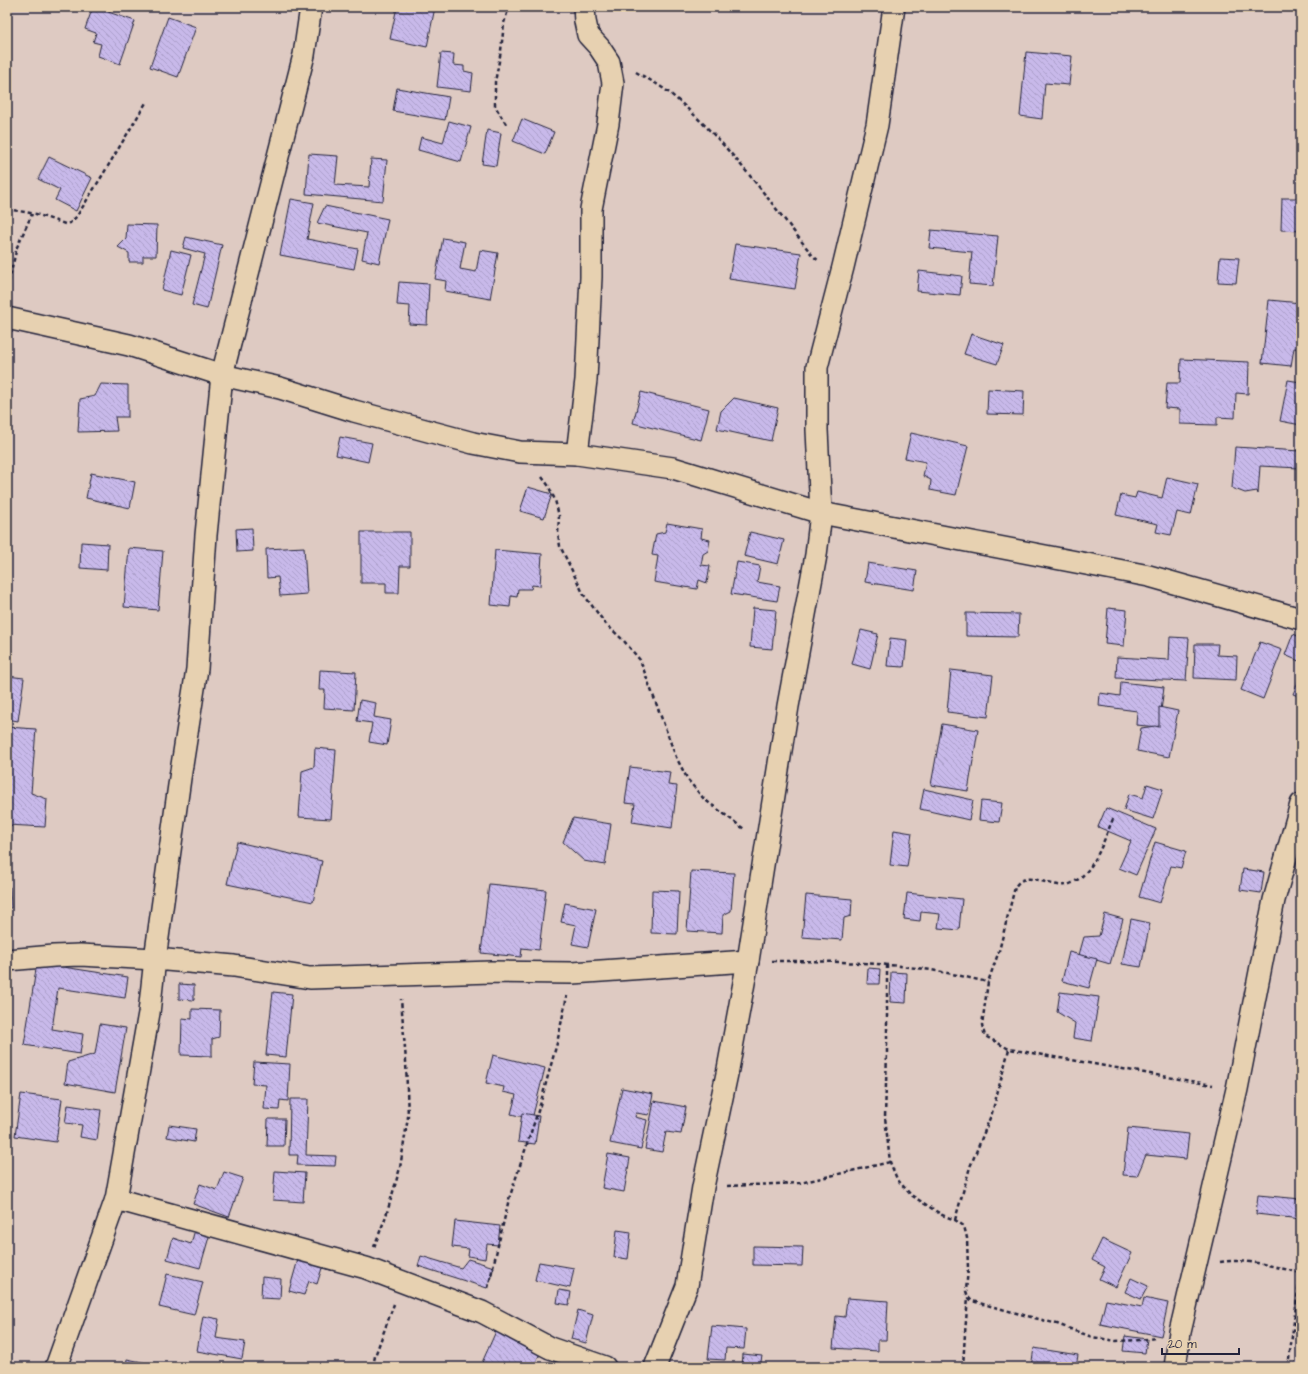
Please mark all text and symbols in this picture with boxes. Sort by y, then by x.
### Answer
scale bar [1162,1330,1239,1356]
text: 20 m [1168,1336,1197,1353]

